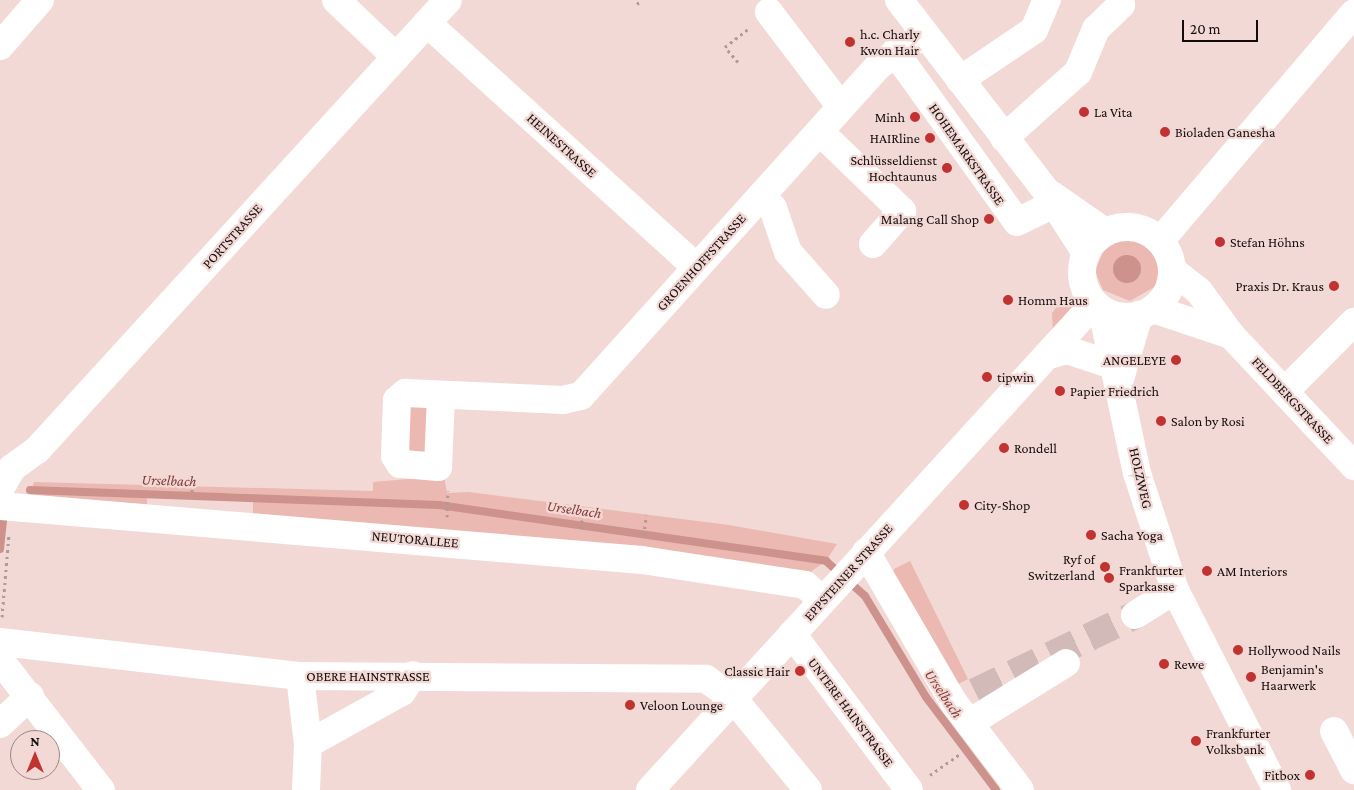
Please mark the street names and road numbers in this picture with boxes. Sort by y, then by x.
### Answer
street label: HOHEMARKSTRASSE [926,100,1008,208]
street label: HEINESTRASSE [524,109,600,181]
street label: PORTSTRASSE [198,200,266,272]
street label: GROENHOFFSTRASSE [653,210,749,314]
street label: FELDBERGSTRASSE [1248,353,1338,447]
street label: HOLZWEG [1126,446,1156,510]
street label: EPPSTEINER STRASSE [800,520,896,624]
street label: NEUTORALLEE [371,527,459,551]
street label: UNTERE HAINSTRASSE [805,654,897,770]
street label: OBERE HAINSTRASSE [306,668,430,684]

